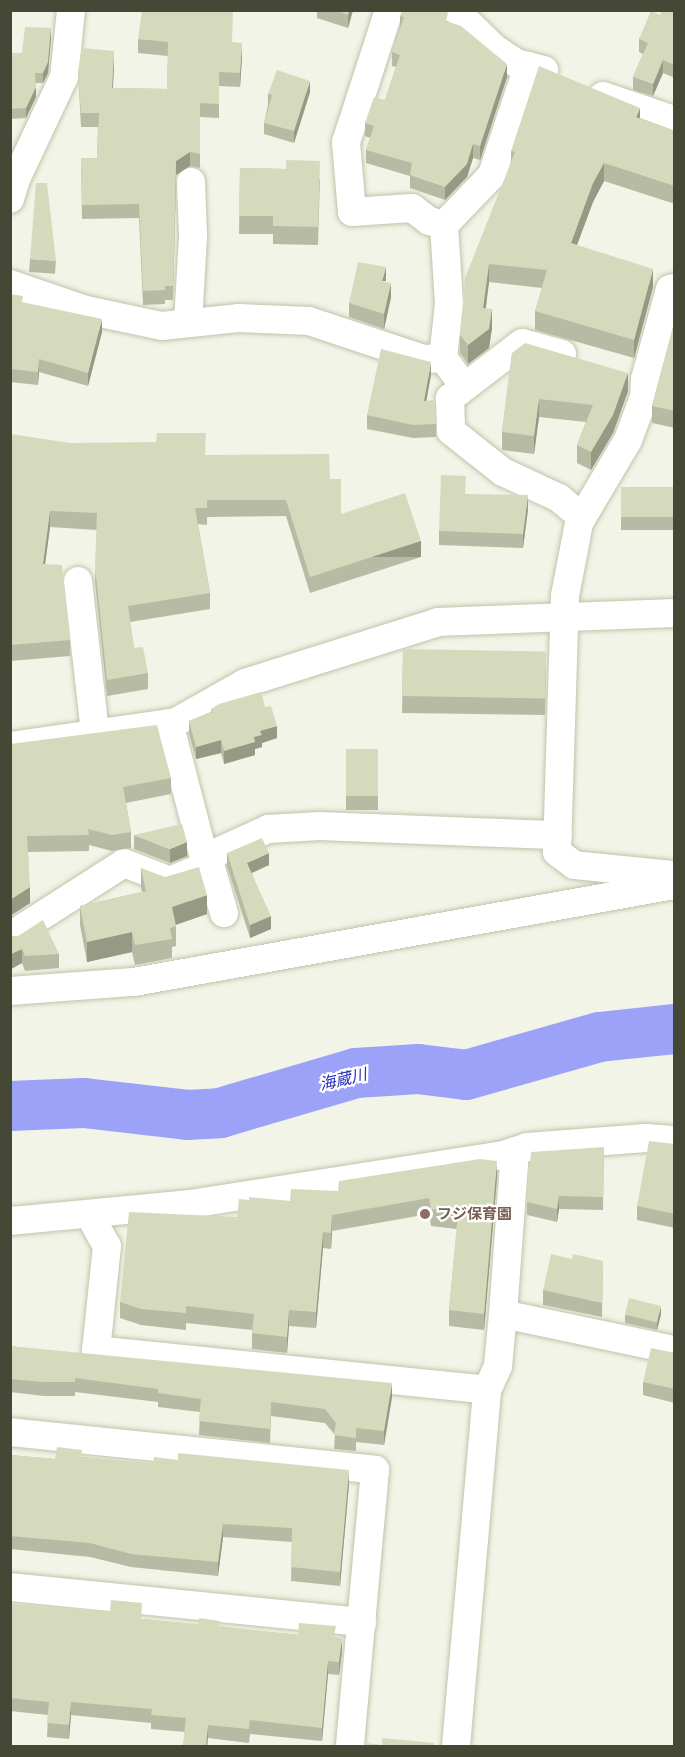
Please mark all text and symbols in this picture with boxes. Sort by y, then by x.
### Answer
water label: 海蔵川 [317,1064,369,1094]
place label: フジ保育園 [437,1205,512,1223]
marker: フジ保育園 [418,1207,432,1221]

